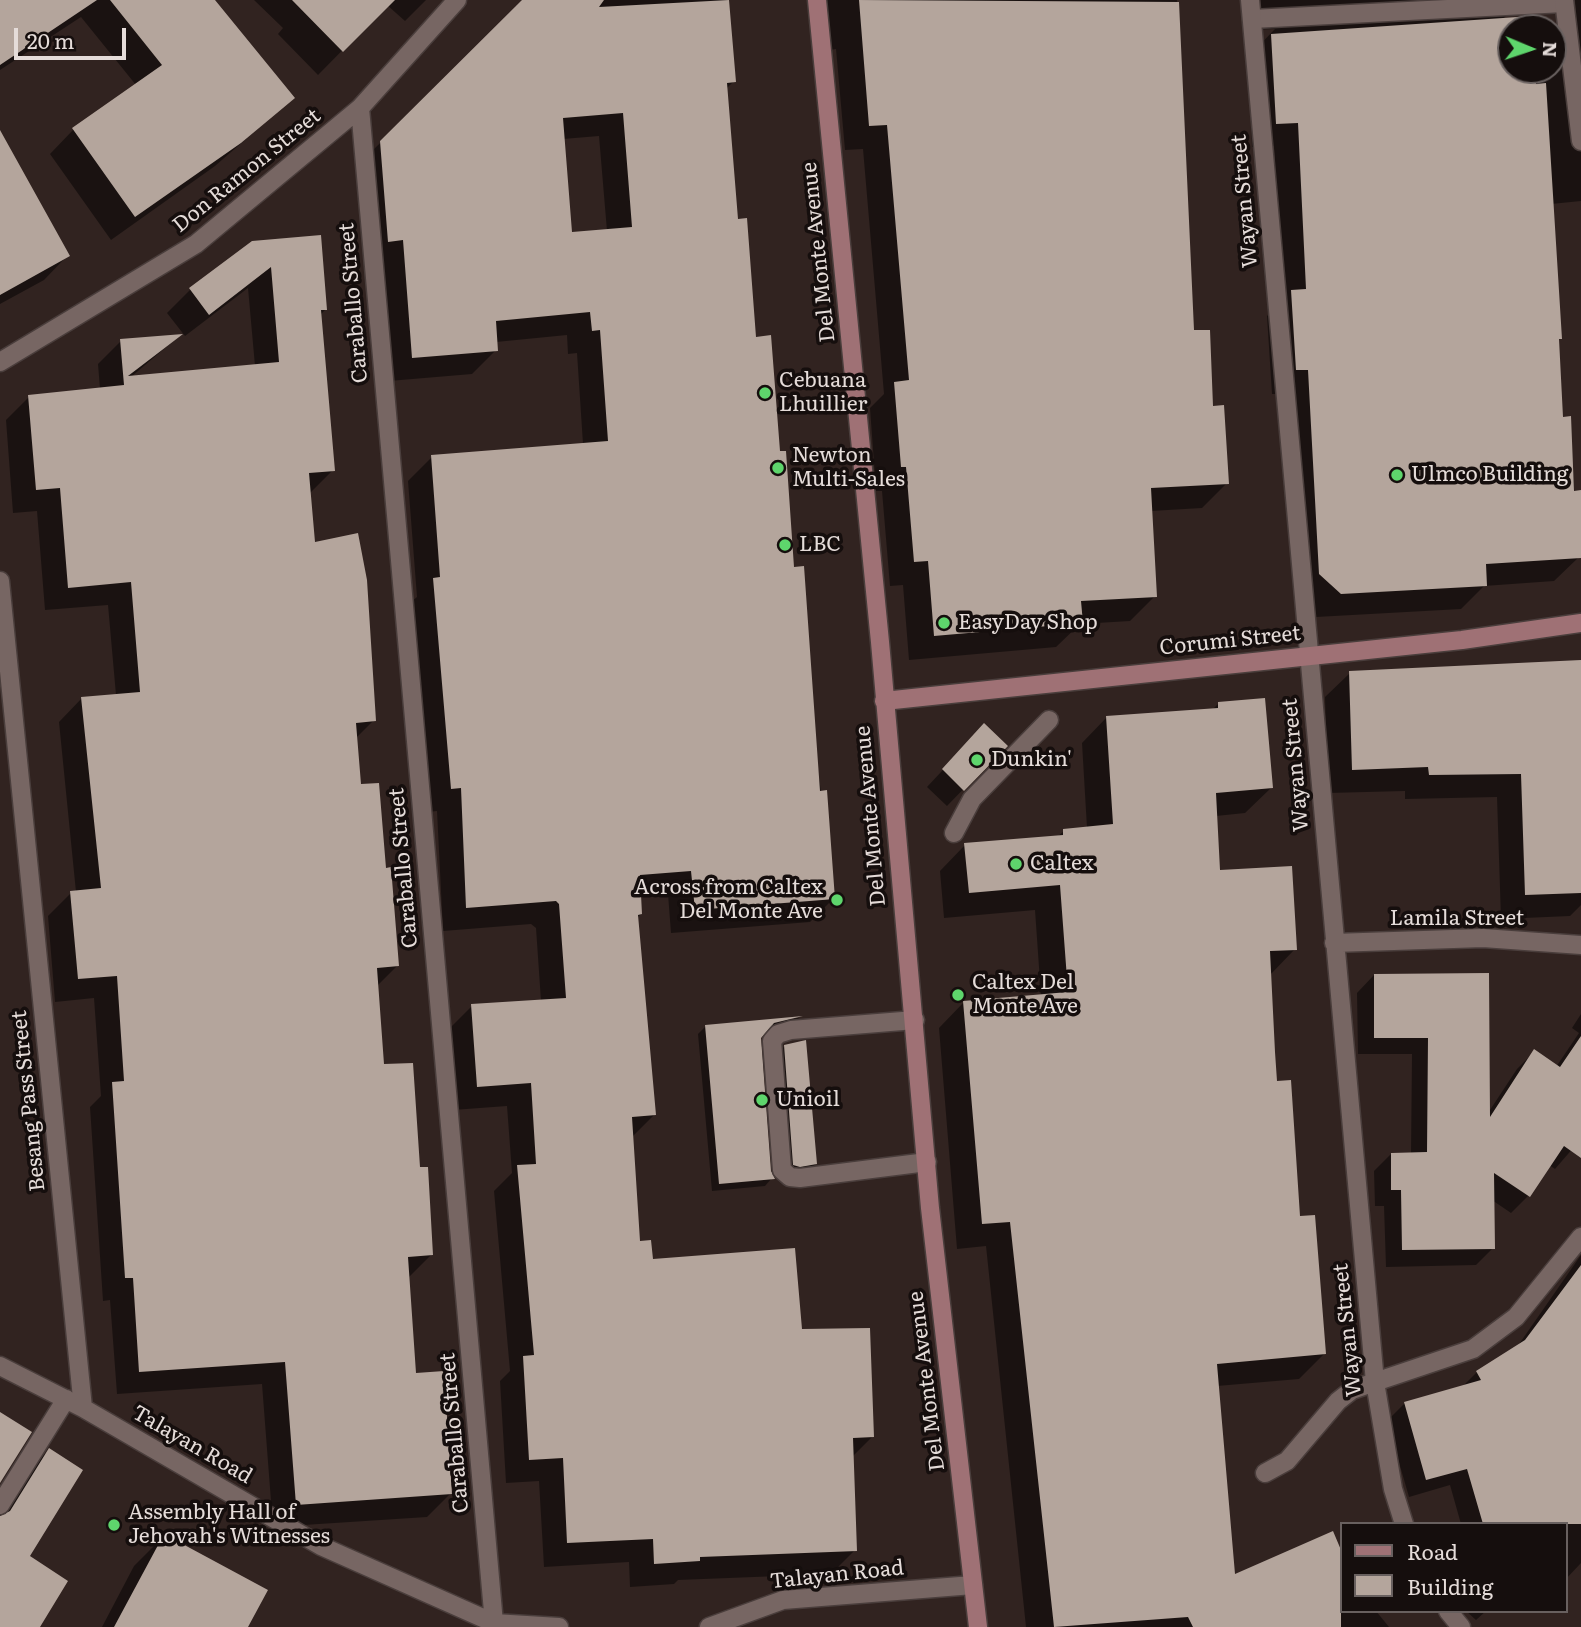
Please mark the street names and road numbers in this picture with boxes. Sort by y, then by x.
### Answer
street label: Don Ramon Street [168,104,326,238]
street label: Wayan Street [1227,133,1263,269]
street label: Del Monte Avenue [797,161,841,343]
street label: Caraballo Street [334,222,374,384]
street label: Corumi Street [1158,621,1302,661]
street label: Wayan Street [1278,697,1314,833]
street label: Del Monte Avenue [851,725,891,907]
street label: Caraballo Street [384,787,424,949]
street label: Lamila Street [1390,906,1524,932]
street label: Besang Pass Street [7,1009,51,1193]
street label: Wayan Street [1328,1262,1368,1398]
street label: Del Monte Avenue [903,1290,951,1472]
street label: Caraballo Street [435,1352,475,1514]
street label: Talayan Road [127,1400,257,1490]
street label: Talayan Road [769,1555,905,1595]

